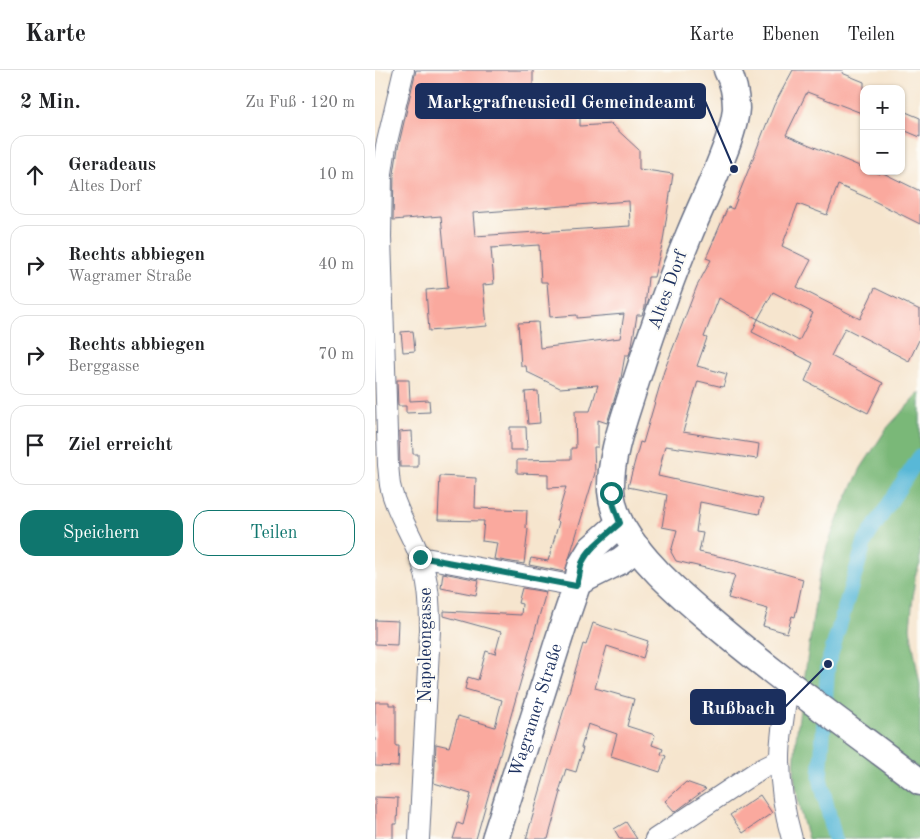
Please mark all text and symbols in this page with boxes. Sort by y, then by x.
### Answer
text: Karte [25,23,86,47]
text: Karte [689,26,734,44]
text: Ebenen [762,26,819,44]
text: Teilen [847,26,895,44]
callout: Markgrafneusiedl Gemeindeamt [416,84,705,118]
map controls [860,85,905,175]
button: + [860,85,905,130]
text: 2 Min. [20,92,81,113]
text: Markgrafneusiedl Gemeindeamt [427,94,695,113]
text: Zu Fuß · 120 m [245,95,355,111]
button: − [860,130,905,175]
text: Geradeaus [68,156,156,175]
icon: ahead [21,161,49,189]
text: 10 m [318,167,354,183]
text: Altes Dorf [68,179,141,195]
text: Rechts abbiegen [68,246,205,265]
street label: Altes Dorf [645,247,691,332]
icon: right [21,251,49,279]
text: 40 m [318,257,354,273]
text: Wagramer Straße [68,269,192,285]
text: Rechts abbiegen [68,336,205,355]
icon: right [21,341,49,369]
text: 70 m [318,347,354,363]
text: Berggasse [68,359,139,375]
icon: arrive [21,431,49,459]
text: Ziel erreicht [68,436,173,455]
route start [600,482,623,505]
button: Speichern [20,510,183,556]
button: Teilen [193,510,355,556]
route end [409,546,432,569]
street label: Napoleongasse [417,587,435,703]
street label: Wagramer Straße [506,641,566,779]
callout: Rußbach [691,690,785,724]
text: Rußbach [701,700,775,719]

